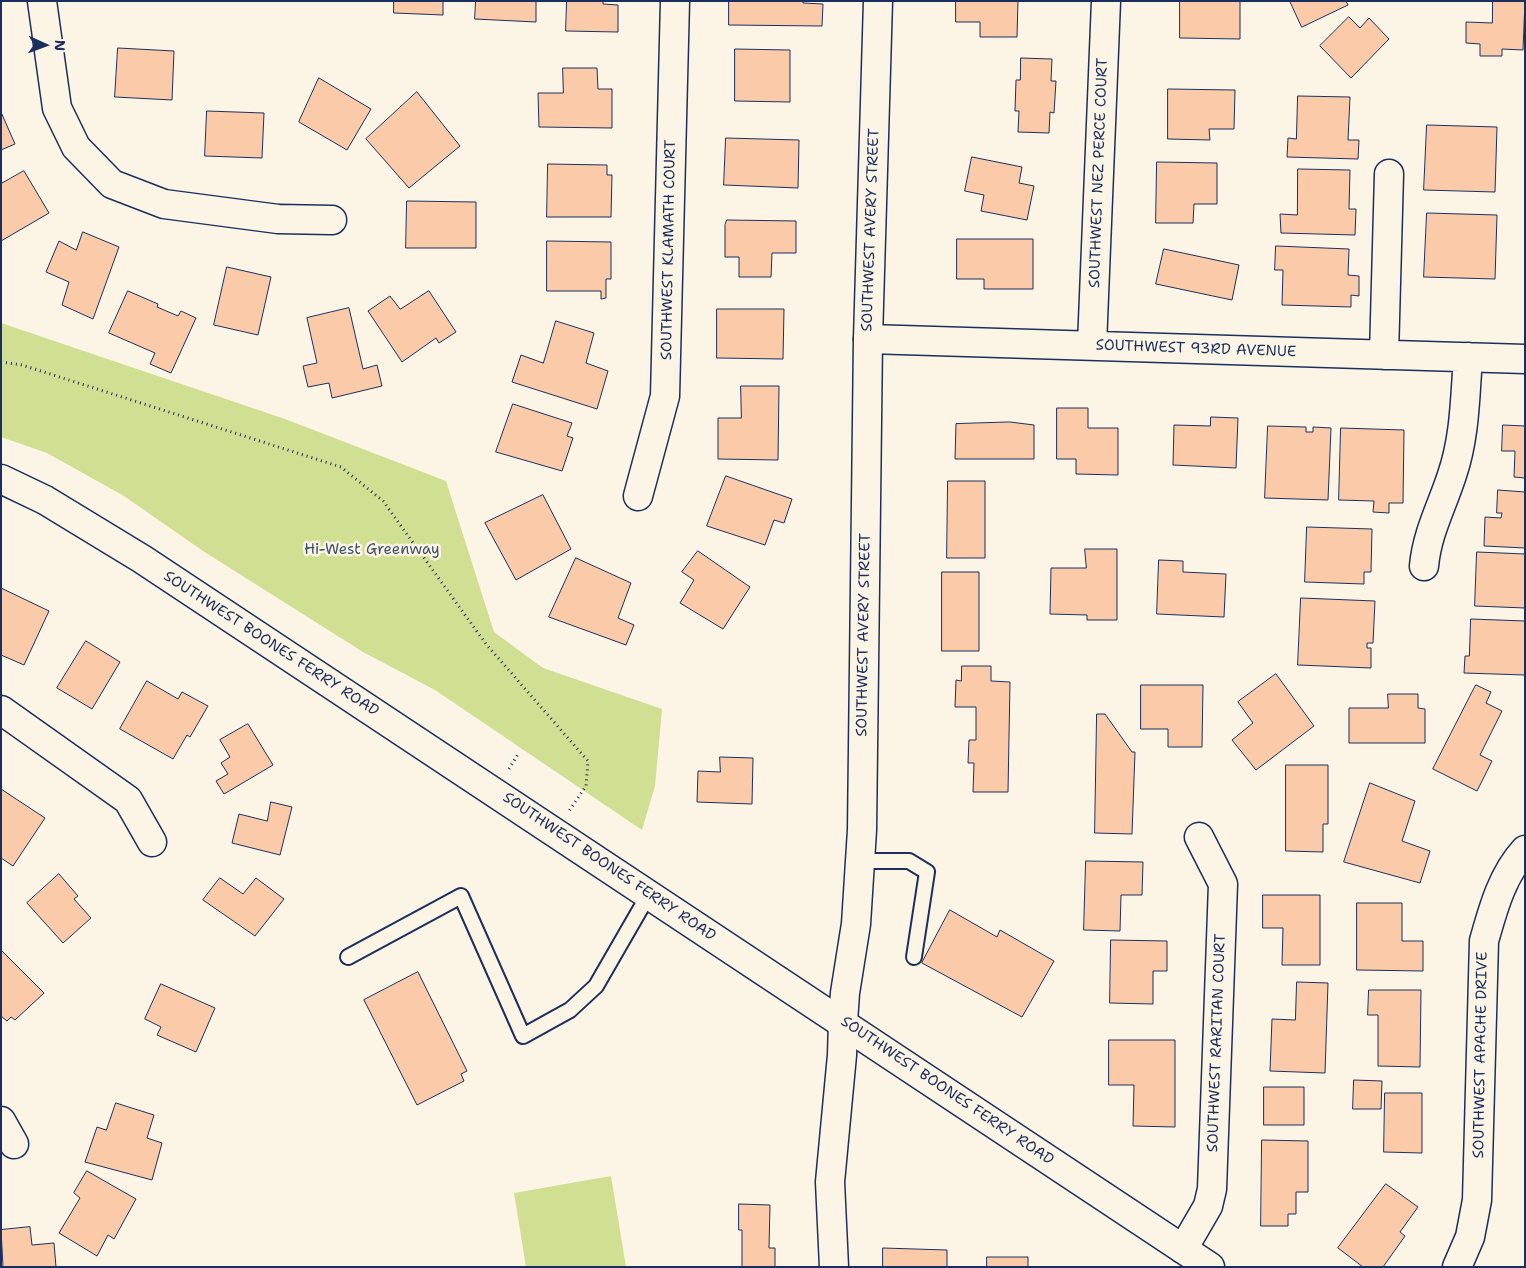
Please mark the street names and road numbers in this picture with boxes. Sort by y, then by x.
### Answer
street label: SOUTHWEST NEZ PERCE COURT [1086,58,1112,288]
street label: SOUTHWEST AVERY STREET [858,128,884,332]
street label: SOUTHWEST KLAMATH COURT [658,140,680,360]
street label: SOUTHWEST 93RD AVENUE [1095,337,1297,361]
street label: SOUTHWEST AVERY STREET [853,533,875,737]
street label: SOUTHWEST BOONES FERRY ROAD [160,568,382,720]
street label: SOUTHWEST BOONES FERRY ROAD [499,789,719,945]
street label: SOUTHWEST RARITAN COURT [1204,933,1230,1153]
street label: SOUTHWEST APACHE DRIVE [1470,951,1492,1159]
street label: SOUTHWEST BOONES FERRY ROAD [837,1013,1057,1169]

